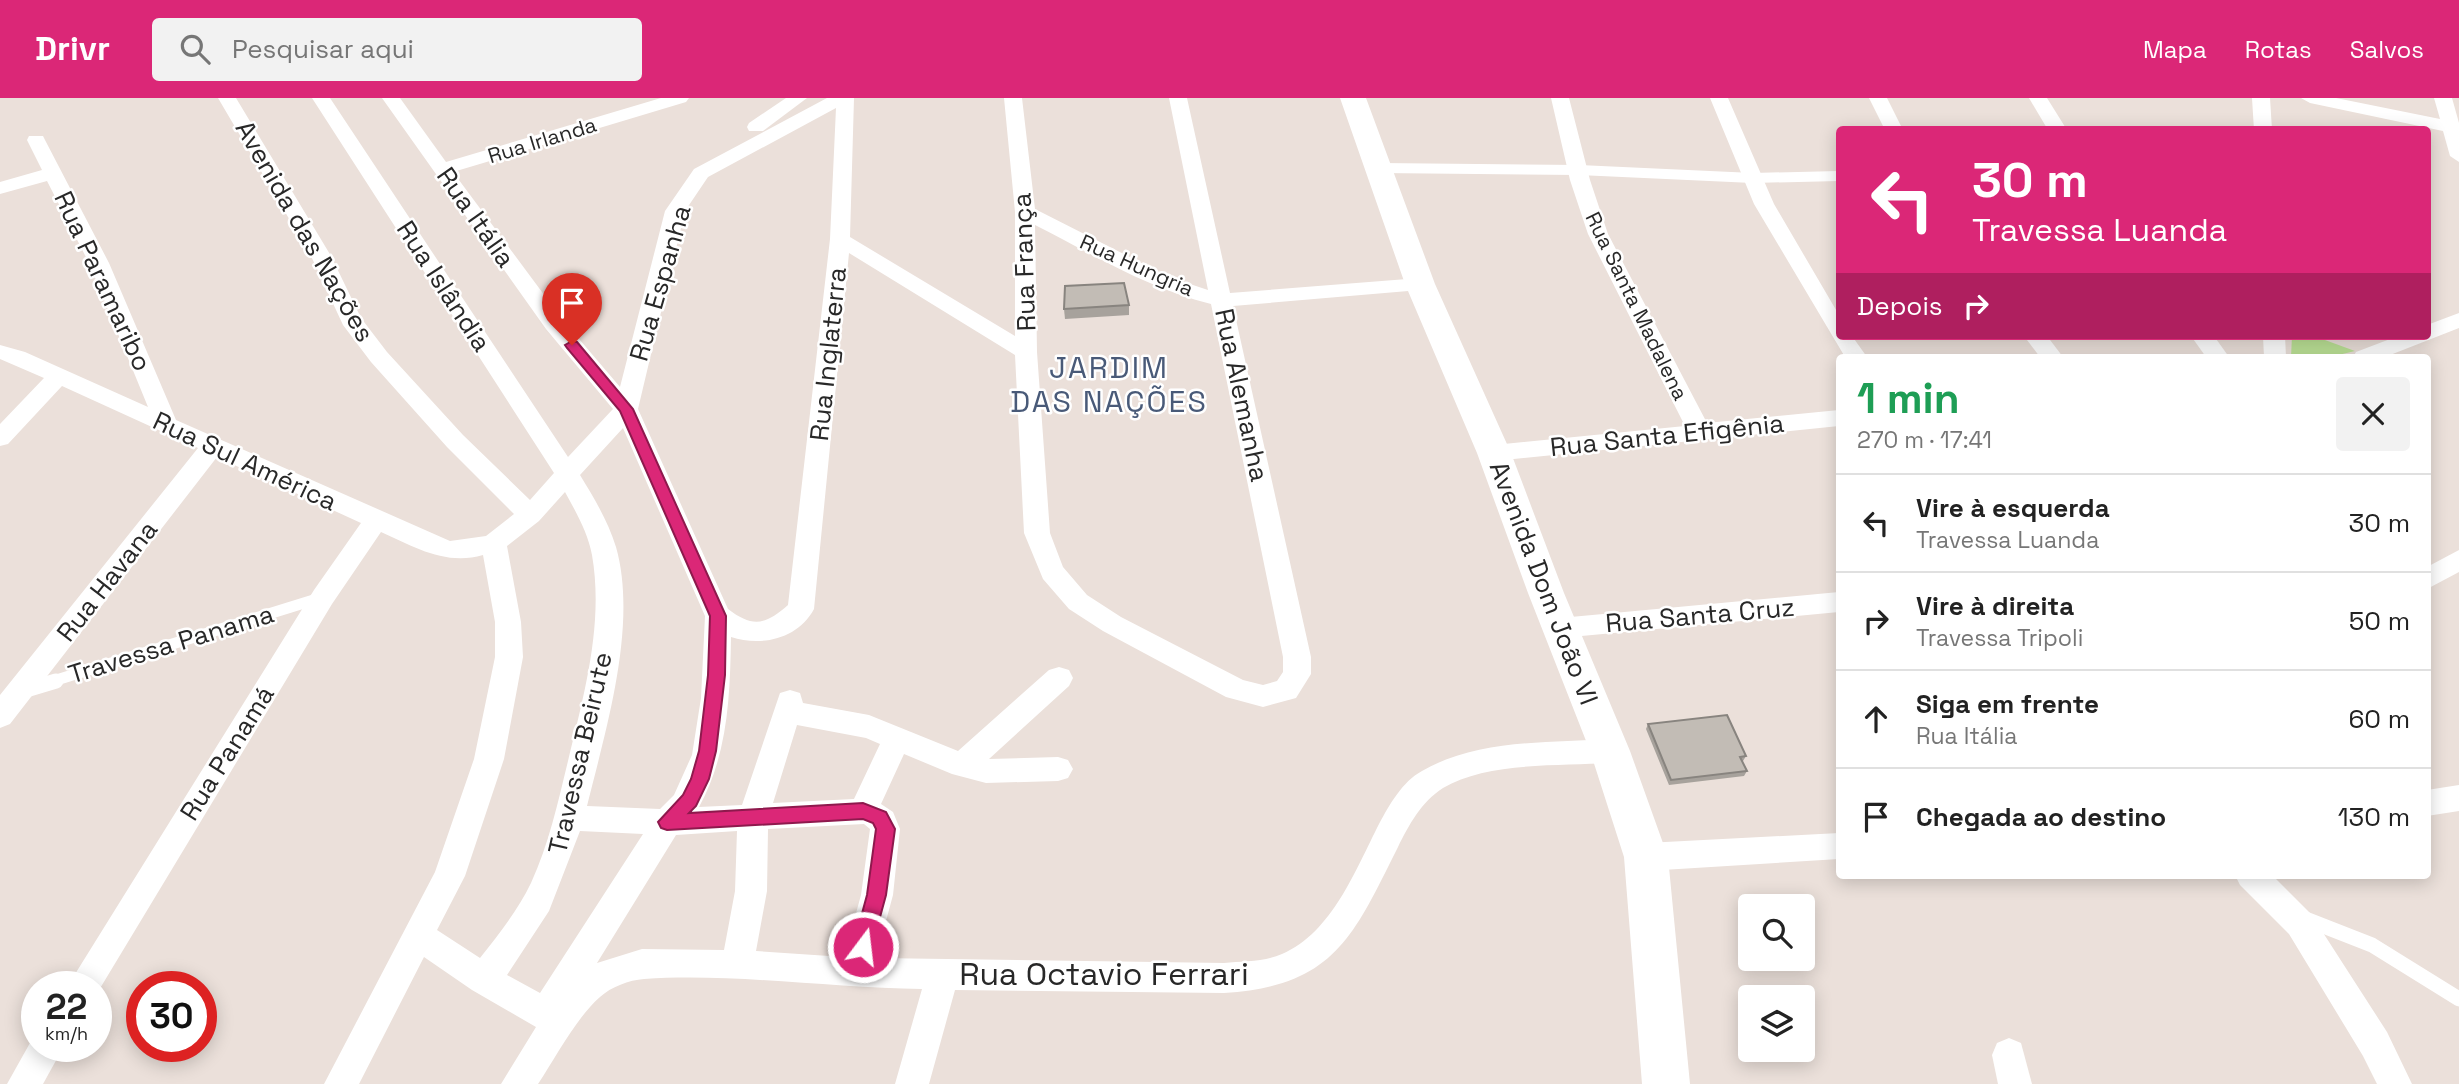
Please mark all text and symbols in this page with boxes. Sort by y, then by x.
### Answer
search box [152,18,642,81]
text: Drivr [35,28,110,70]
icon: search [176,30,214,68]
text: Pesquisar aqui [232,32,414,66]
text: Mapa [2143,34,2207,65]
text: Rotas [2245,34,2312,65]
text: Salvos [2350,34,2424,65]
street label: Rua Irlanda [484,111,600,169]
street label: Avenida das Nações [228,114,382,348]
text: 30 m [1972,149,2088,211]
icon: left [1857,154,1948,245]
street label: Rua Itália [429,160,523,274]
street label: Rua Paramaribo [46,186,160,376]
street label: Rua França [1005,192,1043,332]
street label: Rua Espanha [621,201,699,365]
street label: Rua Santa Madalena [1580,207,1694,405]
text: Travessa Luanda [1972,210,2227,250]
street label: Rua Islândia [389,214,499,358]
street label: Rua Hungria [1076,228,1198,302]
street label: Rua Inglaterra [802,265,854,443]
pin [542,273,602,345]
icon: arrive [553,284,591,322]
icon: right [1957,287,1995,325]
text: Depois [1857,289,1943,323]
street label: Rua Alemanha [1207,305,1277,485]
district label: JARDIM DAS NAÇÕES [1010,348,1208,421]
text: 1 min [1857,372,1960,425]
button: close [2336,377,2410,451]
street label: Rua Sul América [148,403,343,519]
street label: Rua Santa Efigênia [1548,406,1786,464]
text: 270 m · 17:41 [1857,425,1992,455]
street label: Avenida Dom João VI [1482,456,1606,710]
text: Vire à esquerda [1916,491,2110,525]
icon: left [1857,504,1895,542]
text: 30 m [2349,506,2410,540]
street label: Rua Havana [49,513,165,648]
text: Travessa Luanda [1916,525,2099,555]
text: Vire à direita [1916,589,2074,623]
street label: Rua Santa Cruz [1604,590,1796,640]
street label: Travessa Panama [64,597,278,691]
icon: right [1857,602,1895,640]
text: 50 m [2349,604,2410,638]
text: Travessa Tripoli [1916,623,2083,653]
street label: Travessa Beirute [540,649,620,857]
street label: Rua Panamá [172,679,282,827]
text: Siga em frente [1916,687,2099,721]
icon: ahead [1857,700,1895,738]
text: 60 m [2348,702,2410,736]
text: Rua Itália [1916,721,2018,751]
icon: arrive [1857,798,1895,836]
text: Chegada ao destino [1916,800,2166,834]
text: 130 m [2338,800,2410,834]
map controls [1738,894,1815,1062]
button: search [1738,894,1815,971]
position arrow [826,910,900,984]
street label: Rua Octavio Ferrari [959,954,1249,994]
speed limit sign: 30 [126,971,217,1062]
text: 22 [46,985,87,1029]
button: layers [1738,985,1815,1062]
text: km/h [45,1022,88,1045]

